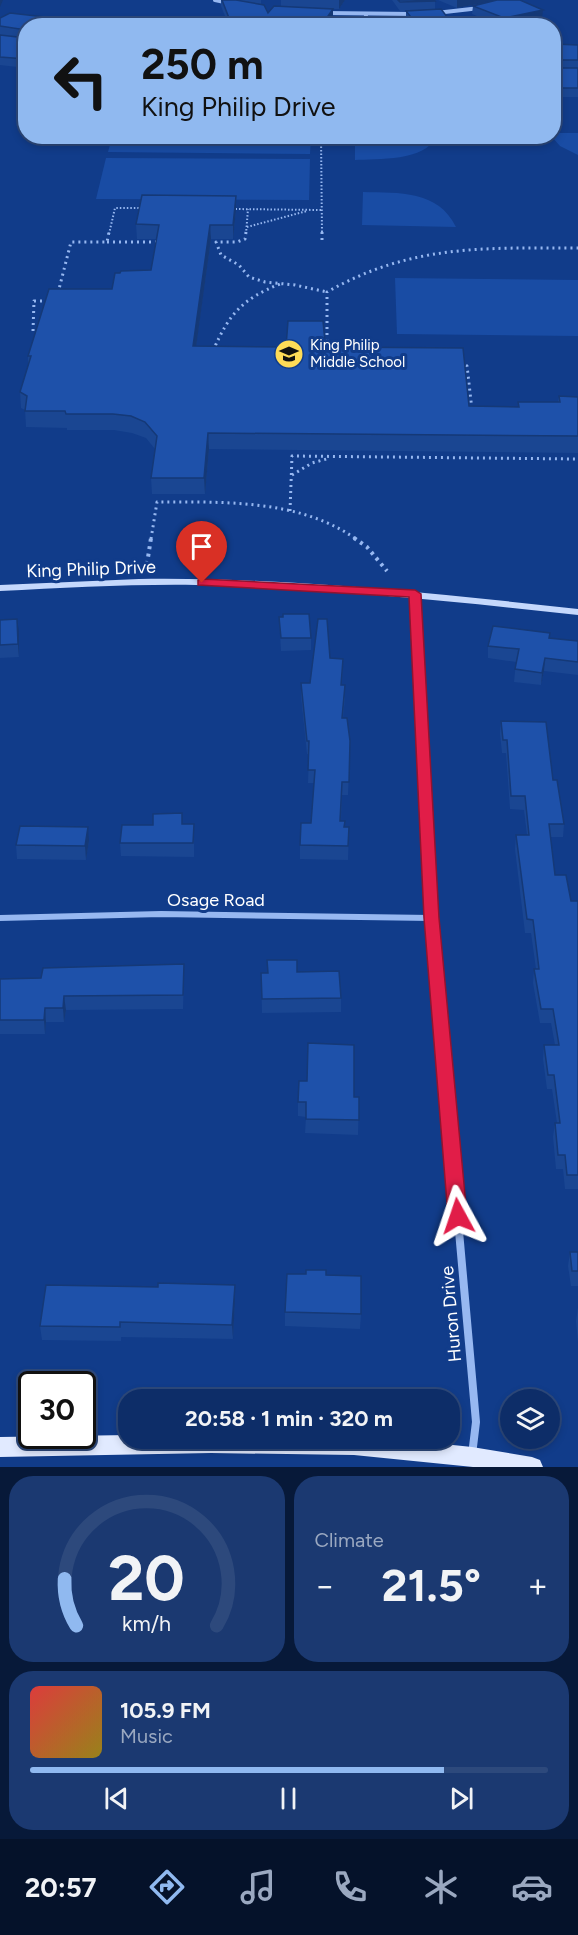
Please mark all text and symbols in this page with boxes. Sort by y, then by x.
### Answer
text: 250 m [141,39,264,90]
icon: left [42,42,120,120]
text: King Philip Drive [141,90,336,123]
place label: King Philip Middle School [310,336,405,371]
school or university icon: King Philip Middle School [273,338,305,370]
pin [176,521,227,583]
icon: arrive [185,530,218,563]
street label: King Philip Drive [26,556,156,582]
street label: Osage Road [167,889,265,911]
position arrow [426,1184,490,1248]
street label: Huron Drive [436,1265,466,1363]
speed limit sign: 30 [18,1371,96,1449]
map controls [500,1389,560,1449]
button: layers [500,1389,560,1449]
text: 20:58 · 1 min · 320 m [185,1405,393,1432]
text: Climate [315,1528,384,1552]
text: 20 [108,1541,185,1616]
text: 21.5° [382,1558,481,1612]
text: − [315,1566,335,1605]
text: + [527,1566,548,1605]
text: km/h [122,1611,171,1636]
text: 105.9 FM [120,1697,211,1724]
text: Music [120,1724,173,1748]
icon: previous [100,1782,133,1815]
icon: pause [272,1782,305,1815]
icon: next [445,1782,478,1815]
icon: directions [146,1866,188,1908]
icon: music [237,1866,279,1908]
icon: phone [329,1866,371,1908]
icon: climate [420,1866,462,1908]
icon: car [511,1866,553,1908]
text: 20:57 [25,1871,97,1904]

